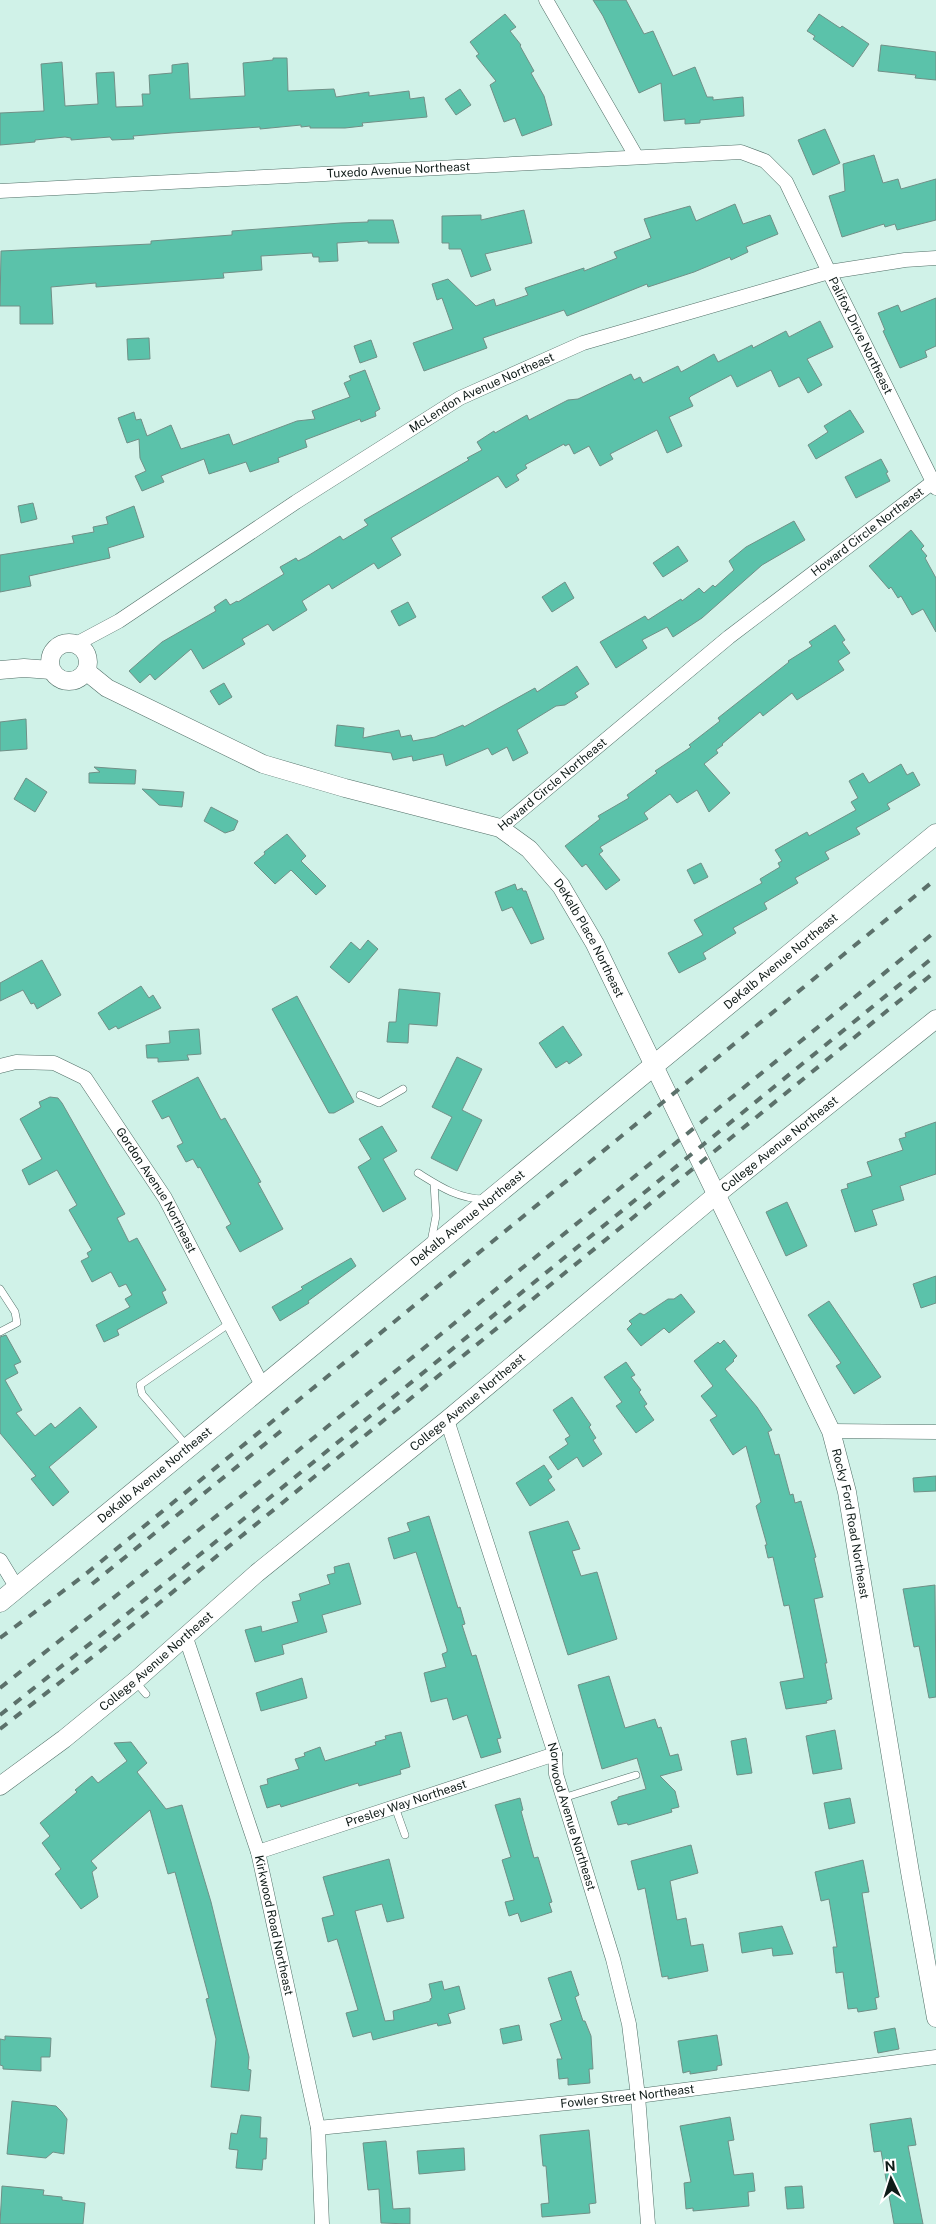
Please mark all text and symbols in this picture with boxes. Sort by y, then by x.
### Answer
street label: Tuxedo Avenue Northeast [326,159,471,181]
street label: Palifox Drive Northeast [826,275,896,397]
street label: McLendon Avenue Northeast [407,350,557,435]
street label: Howard Circle Northeast [808,484,927,579]
street label: Howard Circle Northeast [495,735,610,834]
street label: DeKalb Place Northeast [551,876,627,1000]
street label: DeKalb Avenue Northeast [721,910,841,1012]
street label: College Avenue Northeast [718,1093,841,1195]
street label: Gordon Avenue Northeast [113,1125,199,1255]
street label: DeKalb Avenue Northeast [408,1167,528,1269]
street label: College Avenue Northeast [407,1350,528,1454]
street label: DeKalb Avenue Northeast [95,1424,215,1526]
street label: Rocky Ford Road Northeast [829,1447,872,1600]
street label: College Avenue Northeast [97,1608,216,1714]
street label: Norwood Avenue Northeast [545,1741,599,1893]
street label: Presley Way Northeast [344,1777,469,1830]
street label: Kirkwood Road Northeast [252,1854,296,1997]
street label: Fowler Street Northeast [560,2082,695,2111]
north arrow [866,2154,916,2204]
text: N [884,2158,896,2174]

